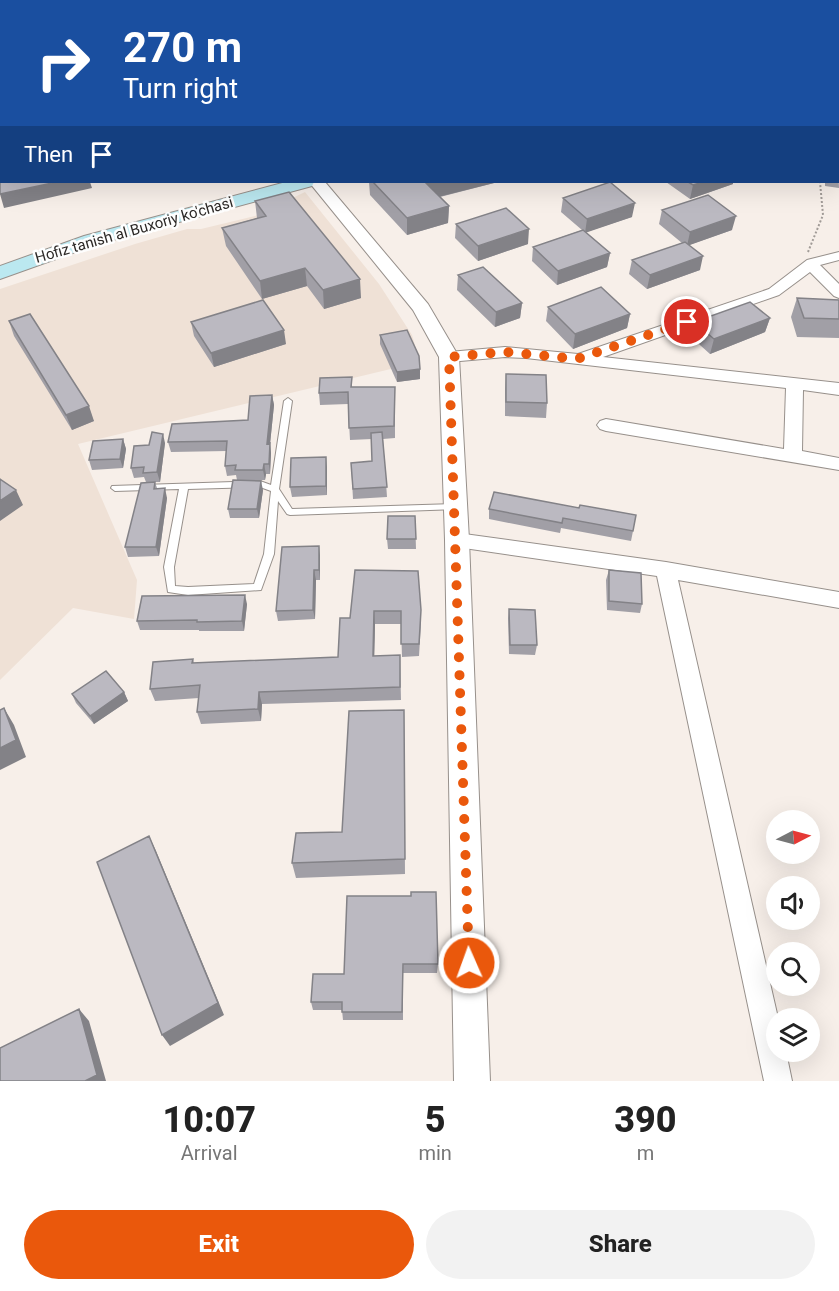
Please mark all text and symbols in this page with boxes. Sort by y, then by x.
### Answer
text: 270 m [123,23,242,72]
icon: right [24,24,102,102]
text: Turn right [123,73,238,105]
icon: arrive [85,138,118,171]
text: Then [24,142,73,167]
street label: Hofiz tanish al Buxoriy ko'chasi [33,193,235,267]
pin [661,296,712,347]
icon: arrive [670,305,703,338]
north arrow [766,810,820,864]
map controls [766,810,820,1062]
button: sound [766,876,820,930]
position arrow [437,931,501,995]
button: search [766,942,820,996]
button: layers [766,1008,820,1062]
text: 10:07 [162,1099,256,1141]
text: 5 [425,1099,446,1141]
text: 390 [614,1099,677,1141]
text: Arrival [181,1141,238,1165]
text: min [418,1141,452,1165]
text: m [637,1141,654,1165]
button: Exit [24,1210,414,1279]
button: Share [426,1210,815,1279]

